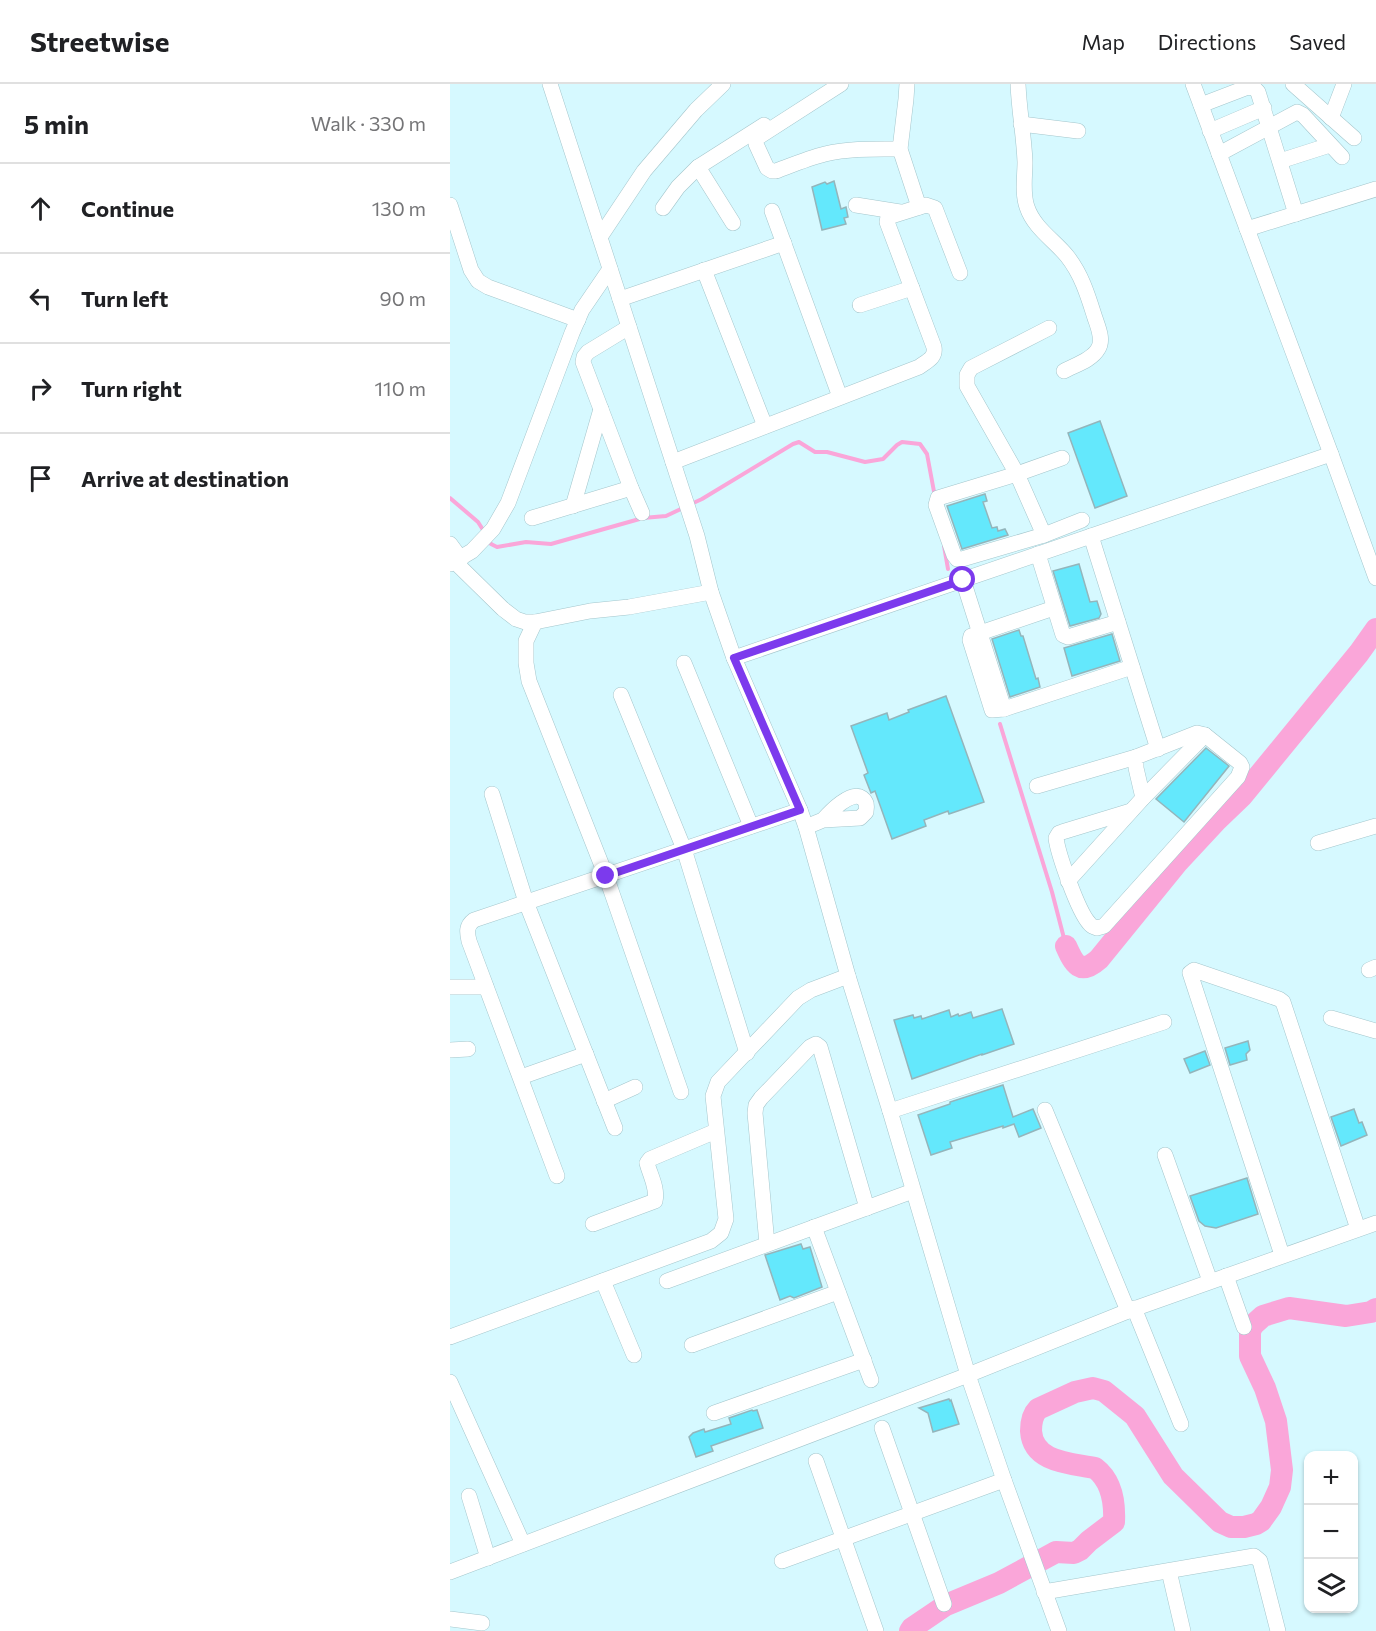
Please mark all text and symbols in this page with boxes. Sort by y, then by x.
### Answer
text: Streetwise [30,24,170,58]
text: Map [1082,29,1125,54]
text: Directions [1158,29,1256,54]
text: Saved [1289,29,1346,54]
text: 5 min [24,108,89,139]
text: Walk · 330 m [311,111,426,135]
icon: ahead [24,192,57,225]
text: Continue [81,195,174,222]
text: 130 m [372,196,426,220]
icon: left [24,282,57,315]
text: Turn left [81,285,168,312]
text: 90 m [380,286,426,310]
icon: right [24,372,57,405]
text: Turn right [81,375,182,402]
text: 110 m [375,376,426,400]
icon: arrive [24,462,57,495]
text: Arrive at destination [81,465,289,492]
route start [949,566,975,592]
route end [592,862,618,888]
map controls [1304,1451,1358,1613]
button: + [1304,1451,1358,1505]
button: − [1304,1505,1358,1559]
button: layers [1304,1559,1358,1613]

